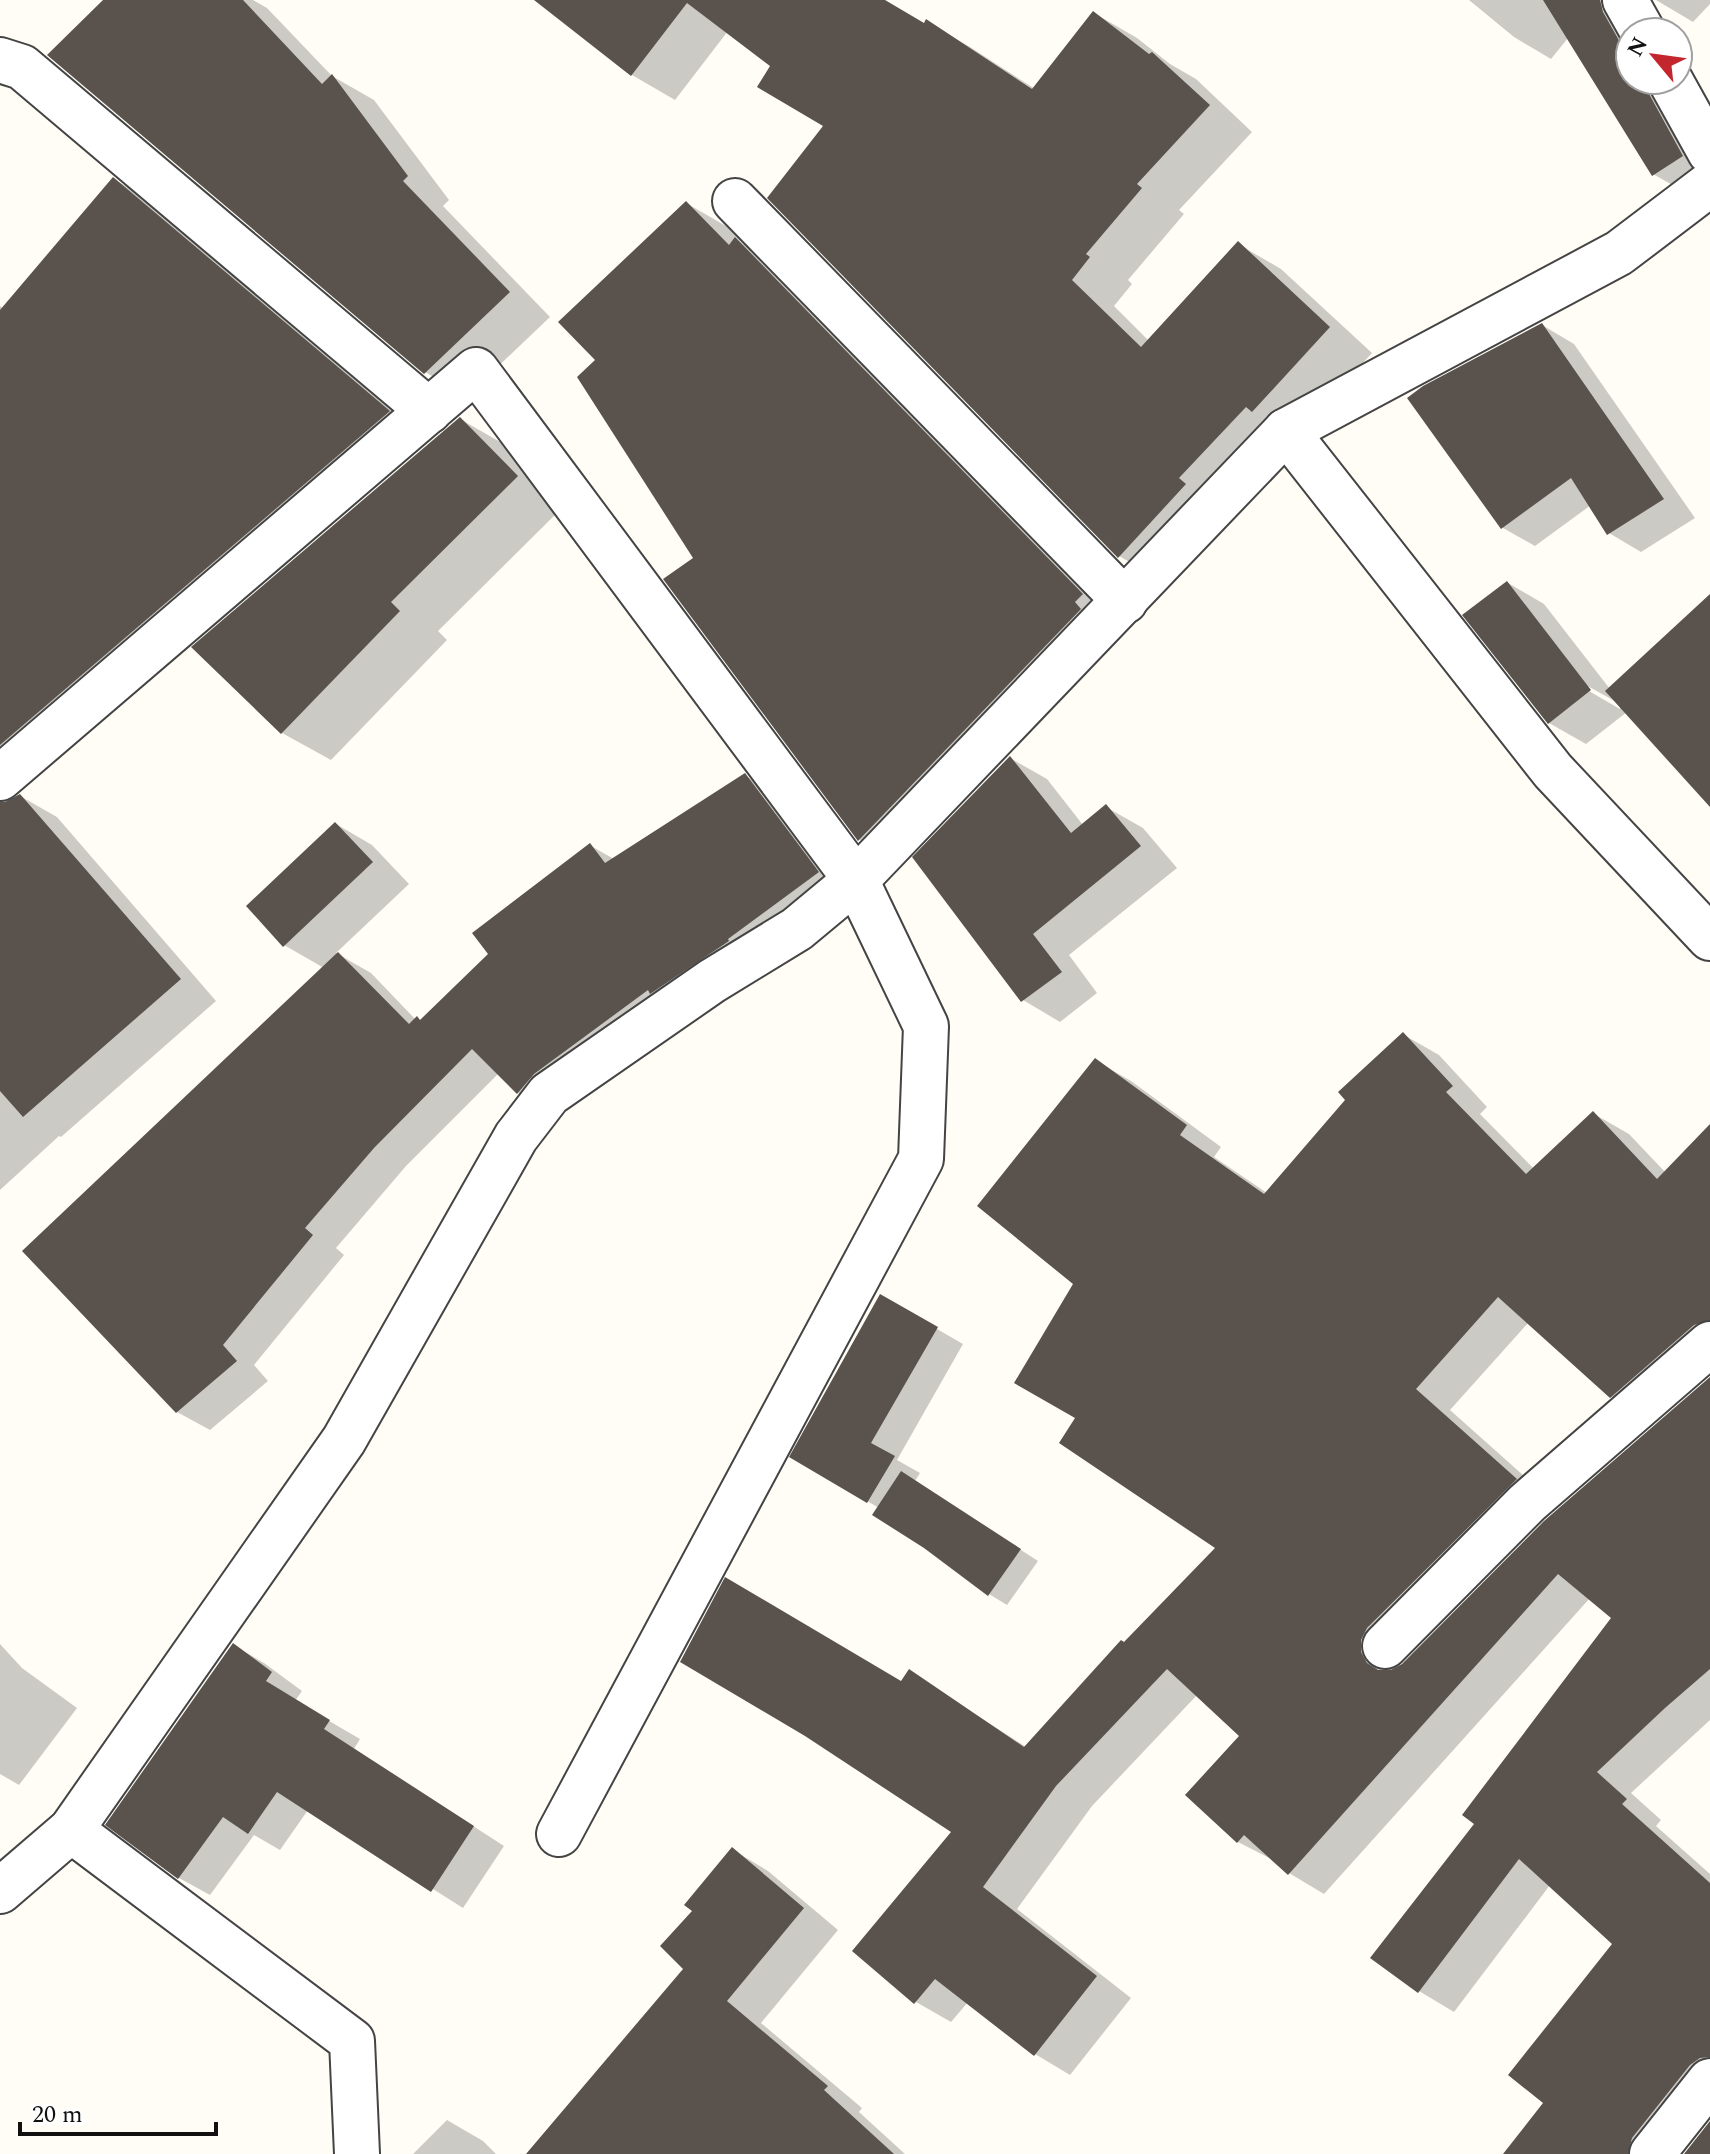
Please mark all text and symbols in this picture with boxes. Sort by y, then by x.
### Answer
north arrow [1614,16,1694,96]
text: N [1619,31,1657,63]
scale bar [20,2086,216,2136]
text: 20 m [32,2097,83,2133]

